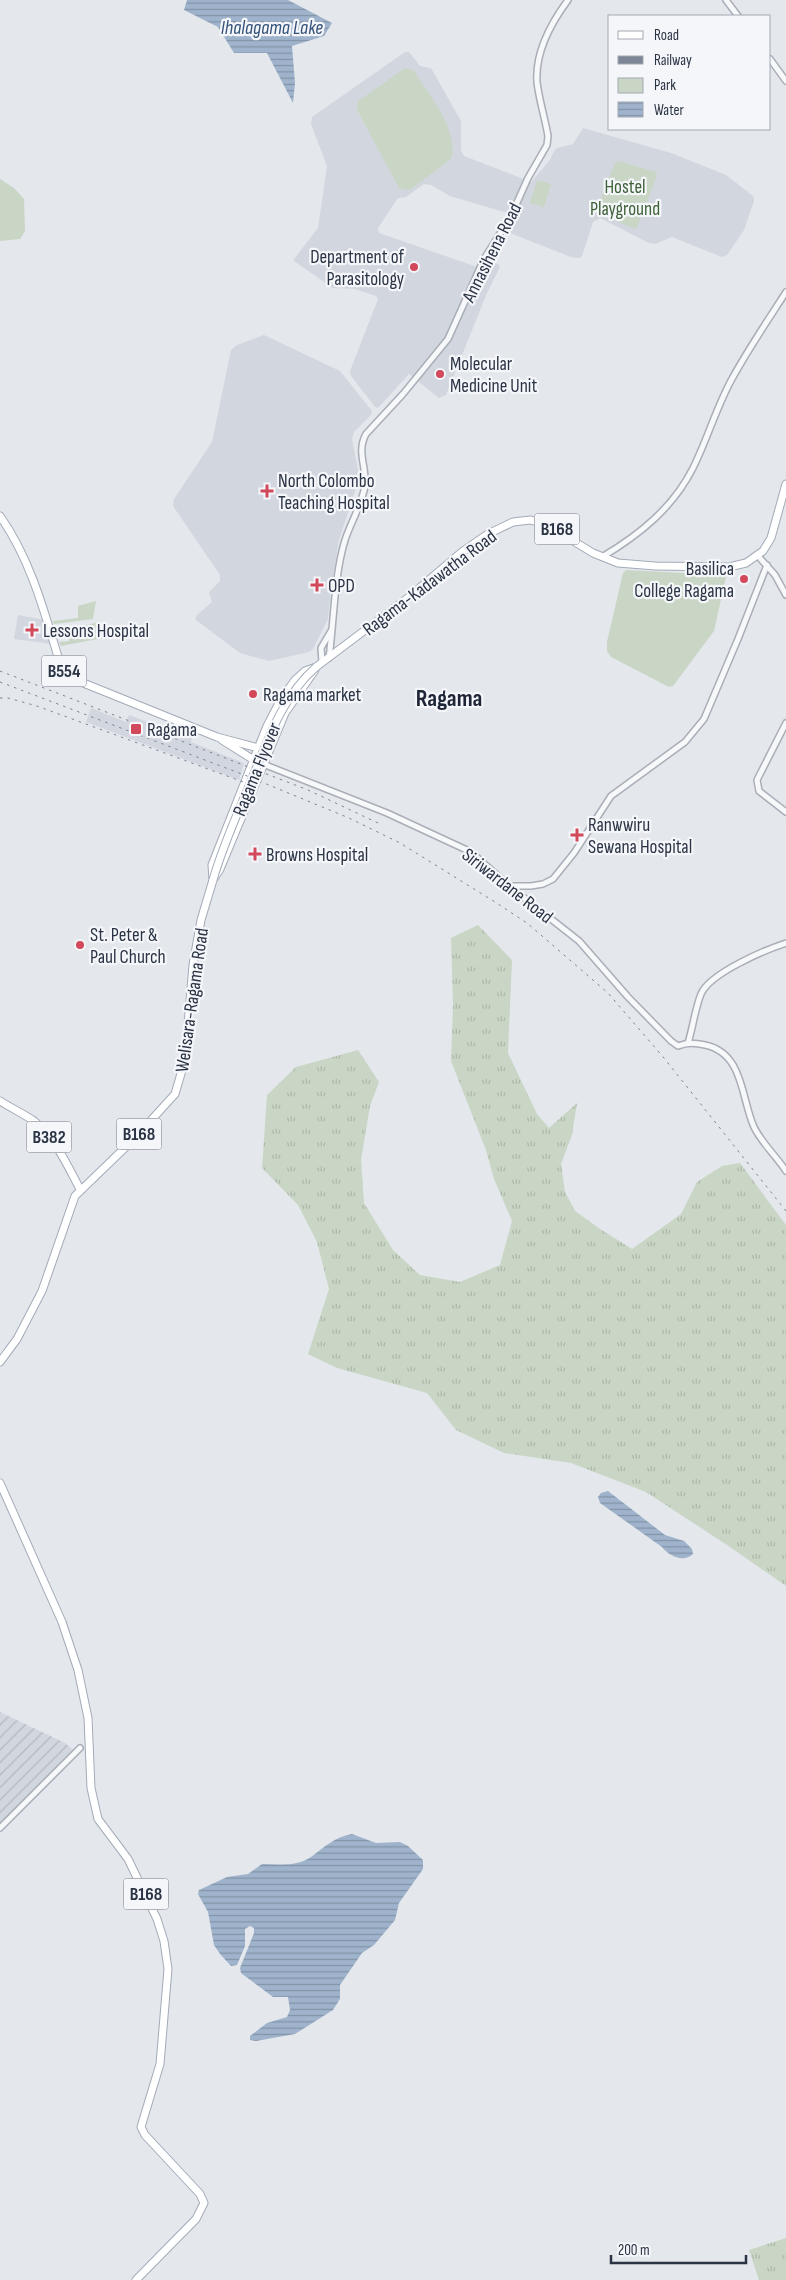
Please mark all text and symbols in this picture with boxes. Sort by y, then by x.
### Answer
legend [608,15,771,130]
water label: Ihalagama Lake [221,16,323,40]
text: Road [654,26,679,45]
text: Railway [654,51,692,70]
text: Park [654,76,676,95]
text: Water [654,101,685,120]
park label: Hostel Playground [590,176,660,221]
street label: Annasihena Road [457,199,527,307]
place label: Department of Parasitology [310,246,405,291]
marker: Department of Parasitology [408,261,420,273]
place label: Molecular Medicine Unit [450,353,537,398]
marker: Molecular Medicine Unit [434,368,446,380]
place label: North Colombo Teaching Hospital [278,470,390,515]
marker: North Colombo Teaching Hospital [260,484,274,498]
road number: B168 [534,514,580,544]
street label: Ragama-Kadawatha Road [358,525,501,641]
place label: Basilica College Ragama [634,558,734,603]
marker: Basilica College Ragama [738,573,750,585]
place label: OPD [328,575,355,598]
marker: OPD [310,578,324,592]
place label: Lessons Hospital [43,620,149,643]
marker: Lessons Hospital [25,623,39,637]
road number: B554 [42,656,86,686]
place label: Ragama market [263,684,362,707]
district label: Ragama [416,684,482,713]
marker: Ragama market [247,688,259,700]
place label: Ragama [147,719,197,742]
street label: Ragama Flyover [228,719,287,820]
marker: Ragama [129,722,143,736]
place label: Ranwwiru Sewana Hospital [588,814,692,859]
marker: Ranwwiru Sewana Hospital [570,828,584,842]
street label: Siriwardane Road [457,843,557,929]
place label: Browns Hospital [266,844,368,867]
marker: Browns Hospital [248,847,262,861]
place label: St. Peter & Paul Church [90,924,166,969]
street label: Welisara-Ragama Road [171,927,214,1074]
marker: St. Peter & Paul Church [74,939,86,951]
road number: B168 [116,1118,162,1150]
road number: B382 [27,1122,72,1152]
road number: B168 [124,1878,168,1910]
scale bar [611,2232,746,2264]
text: 200 m [618,2241,650,2260]

